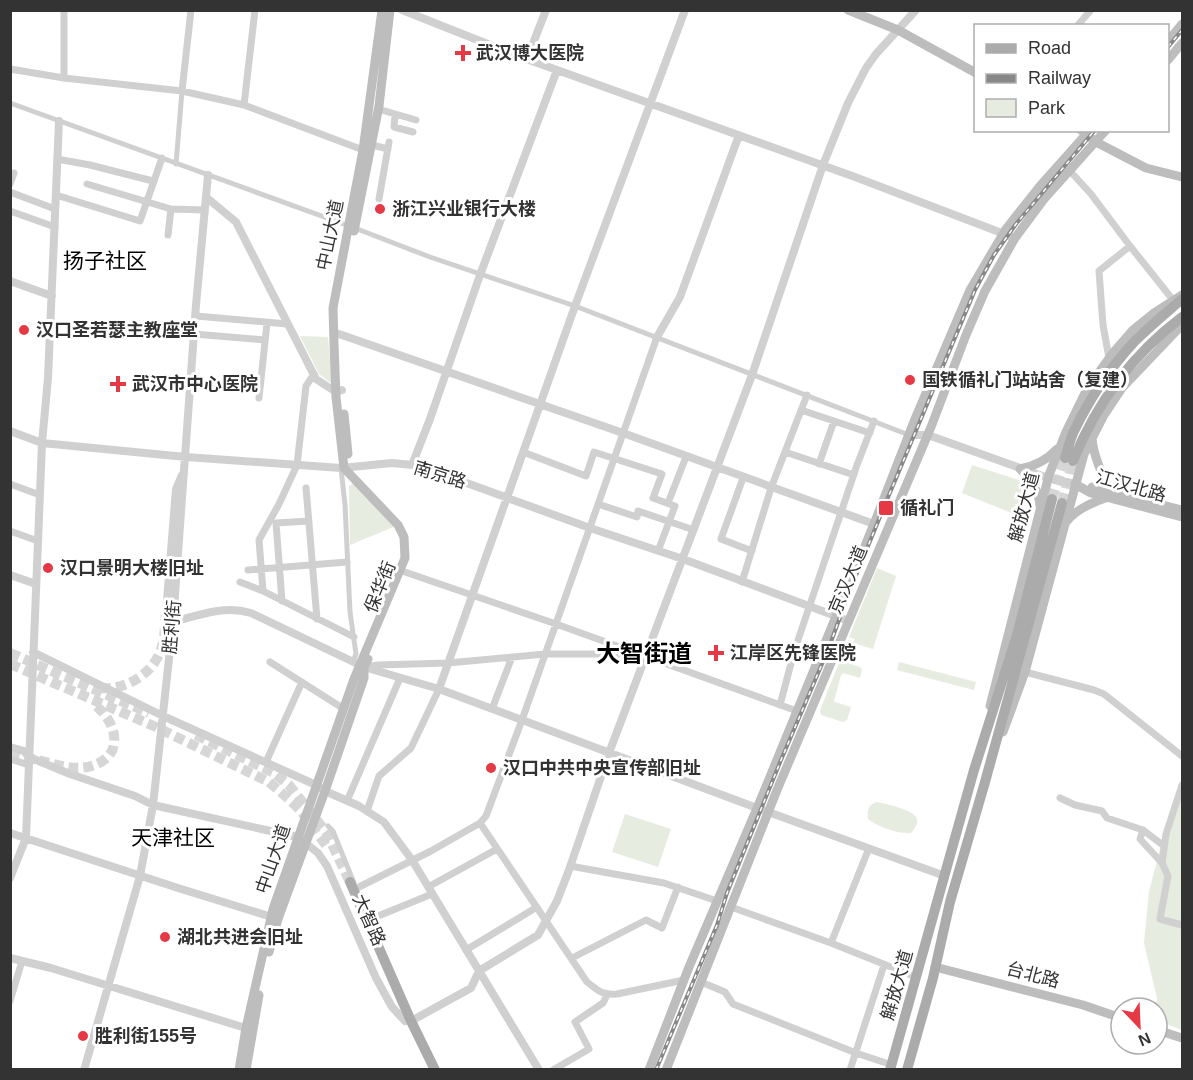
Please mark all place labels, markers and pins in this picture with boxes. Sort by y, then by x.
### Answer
place label: 武汉博大医院 [476,43,584,63]
marker: 武汉博大医院 [454,44,472,62]
place label: 浙江兴业银行大楼 [392,198,536,219]
marker: 浙江兴业银行大楼 [373,202,387,216]
place label: 汉口圣若瑟主教座堂 [36,320,198,340]
marker: 汉口圣若瑟主教座堂 [17,323,31,337]
place label: 国铁循礼门站站舍（复建） [922,370,1138,390]
marker: 国铁循礼门站站舍（复建） [903,373,917,387]
place label: 武汉市中心医院 [132,374,258,394]
marker: 武汉市中心医院 [109,375,127,393]
place label: 循礼门 [900,498,954,518]
marker: 循礼门 [877,499,895,517]
place label: 汉口景明大楼旧址 [60,558,204,578]
marker: 汉口景明大楼旧址 [41,561,55,575]
place label: 江岸区先锋医院 [730,643,856,663]
marker: 江岸区先锋医院 [707,644,725,662]
place label: 汉口中共中央宣传部旧址 [503,758,701,778]
marker: 汉口中共中央宣传部旧址 [484,761,498,775]
place label: 湖北共进会旧址 [177,927,303,947]
marker: 湖北共进会旧址 [158,930,172,944]
place label: 胜利街155号 [95,1026,197,1046]
marker: 胜利街155号 [76,1029,90,1043]

